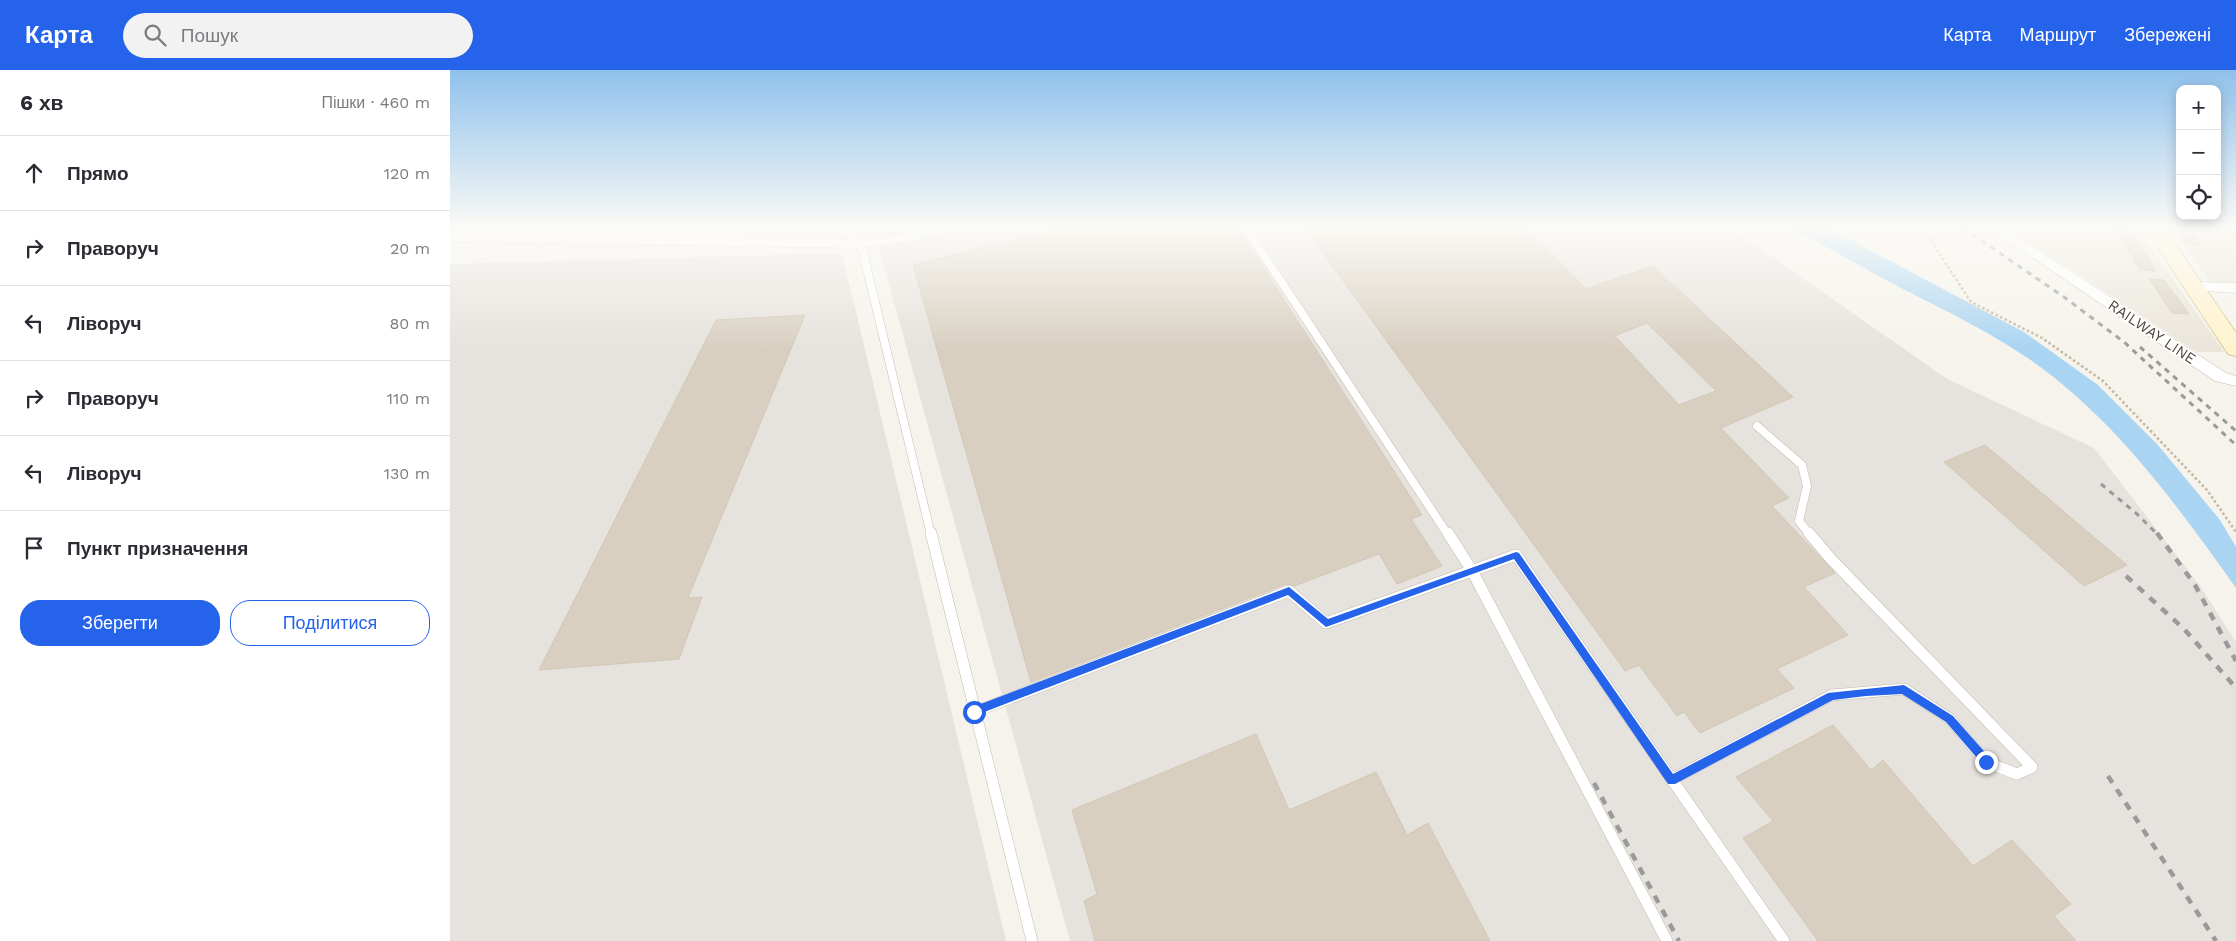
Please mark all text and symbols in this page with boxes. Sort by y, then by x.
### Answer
search box [123,13,473,58]
text: Карта [25,21,93,49]
icon: search [141,21,169,49]
text: Пошук [181,24,238,47]
text: Карта [1943,24,1991,45]
text: Маршрут [2019,24,2096,45]
text: Збережені [2124,24,2211,45]
map controls [2176,85,2221,220]
button: + [2176,85,2221,130]
text: 6 хв [20,90,64,115]
text: Пішки · 460 m [321,93,430,112]
button: − [2176,130,2221,175]
icon: ahead [20,159,48,187]
text: Прямо [67,162,129,185]
text: 120 m [384,164,430,183]
button: locate [2176,175,2221,220]
icon: right [20,234,48,262]
text: Праворуч [67,237,159,260]
text: 20 m [390,239,430,258]
street label: RAILWAY LINE [2105,296,2199,368]
icon: left [20,309,48,337]
text: Ліворуч [67,312,142,335]
text: 80 m [389,314,430,333]
icon: right [20,384,48,412]
text: Праворуч [67,387,159,410]
text: 110 m [387,389,430,408]
icon: left [20,459,48,487]
text: Ліворуч [67,462,142,485]
text: 130 m [384,464,430,483]
icon: arrive [20,534,48,562]
text: Пункт призначення [67,537,248,560]
button: Зберегти [20,600,220,646]
button: Поділитися [230,600,430,646]
route start [963,701,986,724]
route end [1975,751,1998,774]

